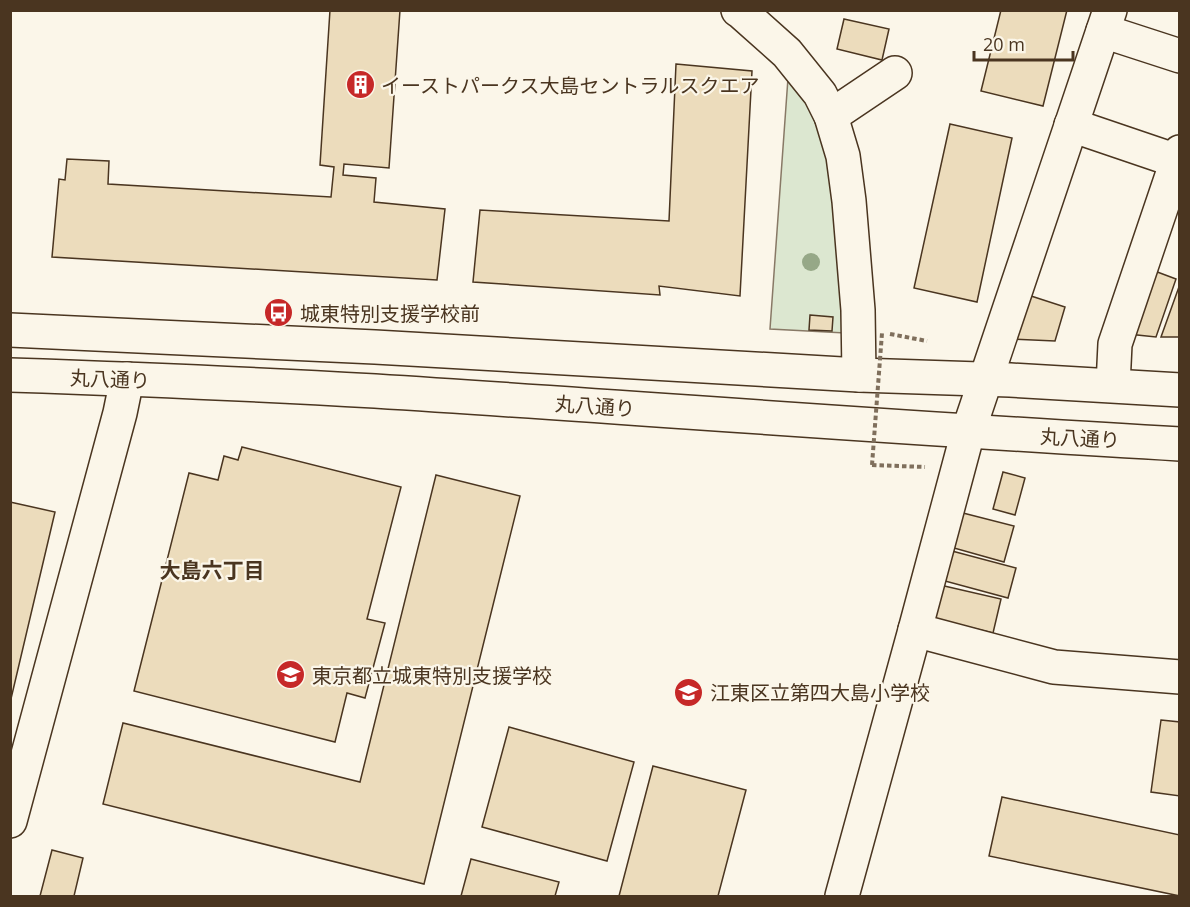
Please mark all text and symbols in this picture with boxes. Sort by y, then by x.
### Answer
scale bar [974,24,1073,62]
text: 20 m [983,32,1025,56]
building icon: イーストパークス大島セントラルスクエア [344,69,376,101]
place label: イーストパークス大島セントラルスクエア [381,72,759,99]
bus stop icon: 城東特別支援学校前 [263,297,295,329]
place label: 城東特別支援学校前 [300,300,480,327]
street label: 丸八通り [70,364,150,394]
street label: 丸八通り [554,390,636,422]
street label: 丸八通り [1039,422,1121,454]
district label: 大島六丁目 [160,556,265,584]
school or university icon: 東京都立城東特別支援学校 [275,659,307,691]
place label: 東京都立城東特別支援学校 [312,662,552,689]
school or university icon: 江東区立第四大島小学校 [673,676,705,708]
place label: 江東区立第四大島小学校 [710,679,930,706]

